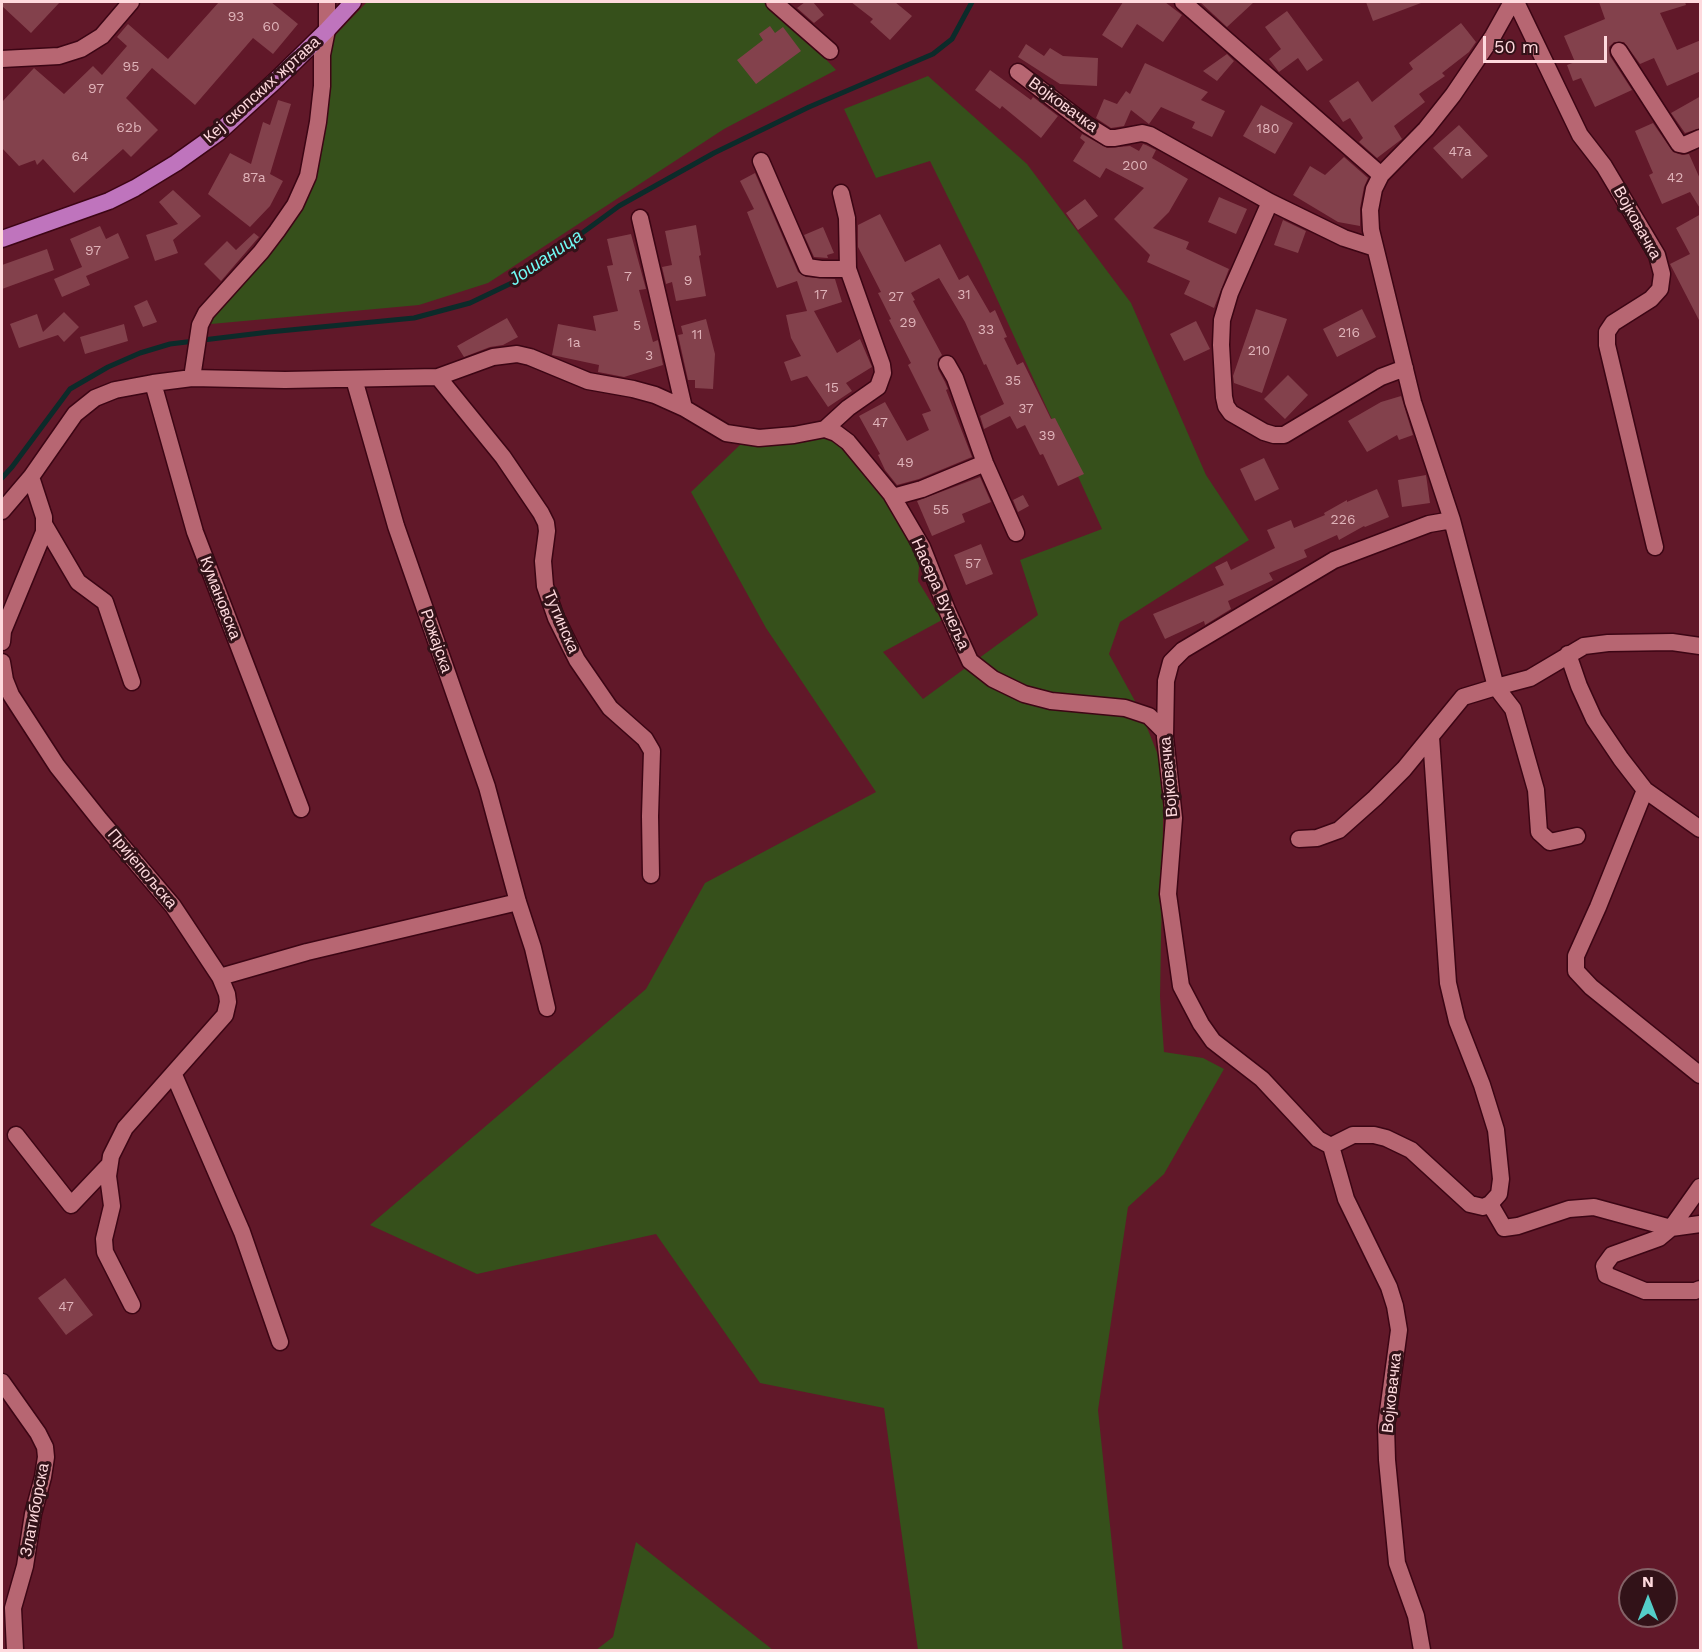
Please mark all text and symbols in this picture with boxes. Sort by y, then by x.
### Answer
house number: 93 [228,9,244,25]
house number: 60 [262,19,280,35]
scale bar [1486,24,1610,62]
street label: Кеј скопских жртава [200,33,324,147]
text: 50 m [1494,36,1539,57]
house number: 95 [123,59,139,75]
street label: Војковачка [1025,74,1101,136]
house number: 97 [88,81,104,97]
house number: 62b [116,120,142,136]
house number: 180 [1257,121,1279,137]
house number: 47a [1448,144,1472,160]
house number: 64 [71,149,89,165]
house number: 200 [1122,158,1148,174]
house number: 87a [242,170,266,186]
house number: 42 [1667,170,1683,186]
street label: Војковачка [1609,183,1665,263]
water label: Јошаница [505,225,587,291]
house number: 97 [85,243,101,259]
house number: 7 [624,269,632,285]
house number: 9 [684,273,692,289]
house number: 17 [814,287,828,303]
house number: 31 [957,287,971,303]
house number: 27 [888,289,904,305]
house number: 29 [900,315,916,331]
house number: 5 [633,318,641,334]
house number: 33 [978,322,994,338]
house number: 216 [1338,325,1360,341]
house number: 11 [692,327,702,343]
house number: 1a [567,335,581,351]
house number: 210 [1248,343,1270,359]
house number: 3 [645,348,653,364]
house number: 35 [1005,373,1021,389]
house number: 15 [825,380,839,396]
house number: 37 [1018,401,1034,417]
house number: 47 [872,415,888,431]
house number: 39 [1039,428,1055,444]
house number: 49 [896,455,914,471]
house number: 55 [933,502,949,518]
house number: 226 [1331,512,1355,528]
street label: Насера Вучеља [907,535,973,653]
street label: Кумановска [195,554,245,642]
house number: 57 [965,556,981,572]
street label: Тутинска [539,588,583,656]
street label: Рожајска [416,607,456,675]
street label: Војковачка [1156,736,1182,818]
street label: Пријепољска [103,825,181,913]
house number: 47 [58,1299,74,1315]
street label: Војковачка [1378,1352,1406,1434]
street label: Златиборска [17,1462,53,1558]
north arrow [1618,1568,1678,1628]
text: N [1642,1572,1654,1591]

